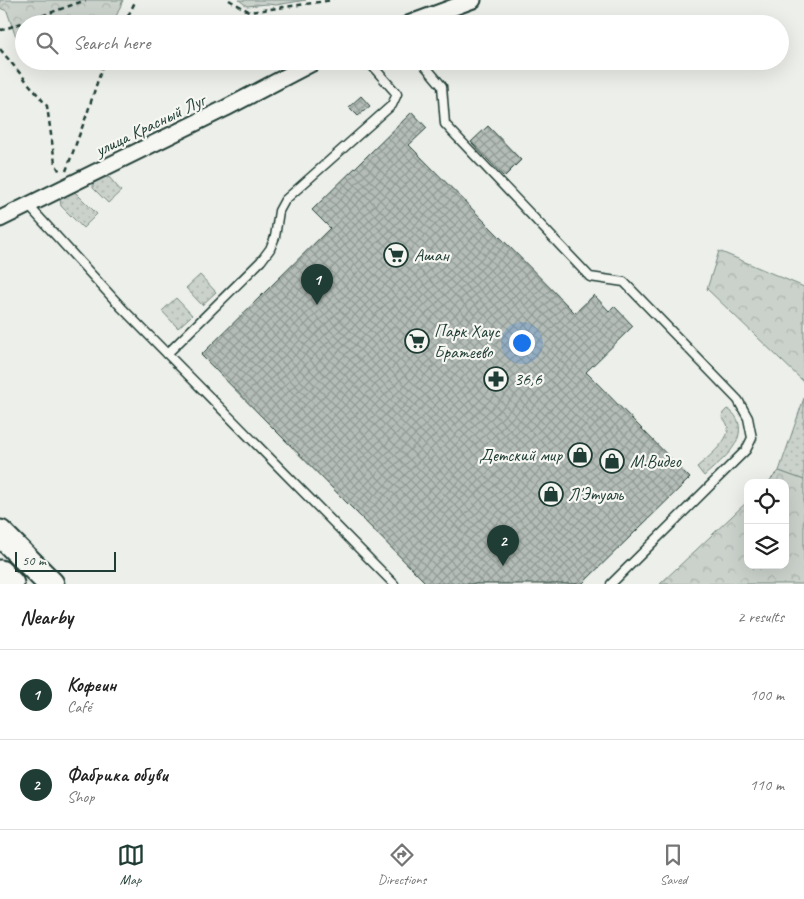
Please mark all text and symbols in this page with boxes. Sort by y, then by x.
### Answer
search box [15,15,789,70]
icon: search [33,29,61,57]
text: Search here [73,31,150,55]
street label: улица Красный Луг [91,88,211,162]
supermarket icon: Ашан [383,242,409,268]
place label: Ашан [414,244,451,266]
pin: 1 [301,264,333,305]
place label: Парк Хаус Братеево [434,320,501,363]
supermarket icon: Парк Хаус Братеево [404,328,430,354]
your location [509,330,535,356]
pharmacy icon: 36,6 [483,366,509,392]
place label: 36,6 [514,368,543,390]
shop icon: Детский мир [567,442,593,468]
place label: Детский мир [479,444,563,466]
shop icon: М.Видео [599,448,625,474]
place label: М.Видео [630,450,682,472]
map controls [744,479,789,569]
button: locate [744,479,789,524]
shop icon: Л'Этуаль [538,481,564,507]
place label: Л'Этуаль [568,483,625,505]
button: layers [744,524,789,569]
pin: 2 [487,525,519,566]
scale bar [15,549,116,572]
text: 50 m [22,552,46,569]
text: Nearby [20,604,73,630]
text: 2 results [737,607,784,627]
text: Кофеин [67,673,116,697]
text: 1 [32,685,40,705]
text: 100 m [750,685,784,705]
text: Café [67,697,91,717]
text: Фабрика обуви [67,763,168,787]
text: 2 [32,775,40,795]
text: 110 m [750,775,784,795]
text: Shop [67,787,94,807]
tab: Map [117,841,145,888]
tab: Directions [378,841,426,888]
tab: Saved [659,841,687,888]

